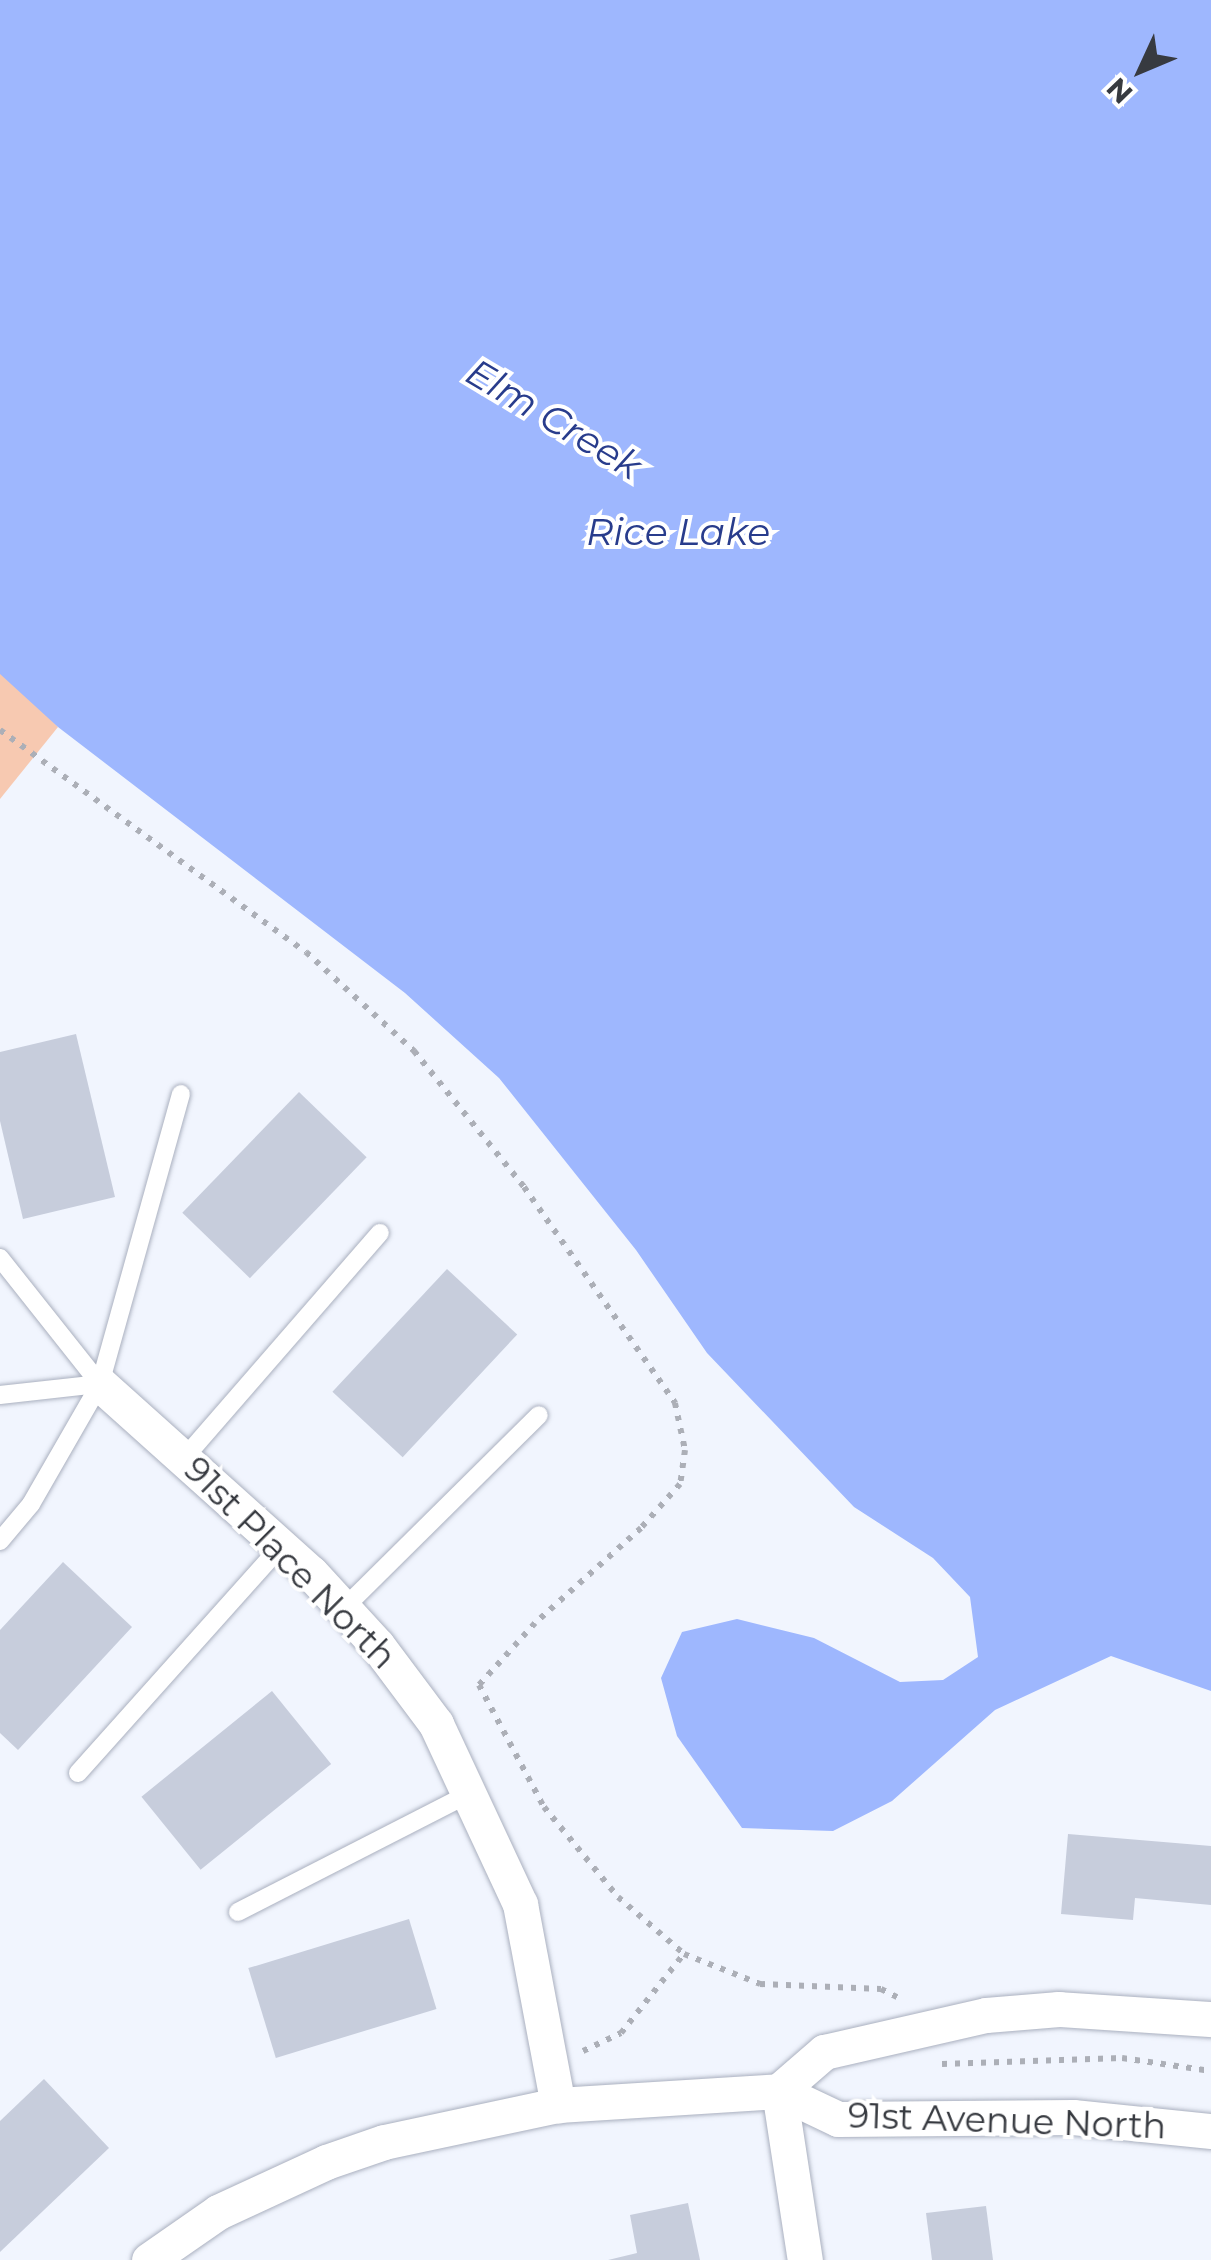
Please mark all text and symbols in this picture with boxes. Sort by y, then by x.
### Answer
north arrow [1091,20,1191,120]
text: N [1099,71,1140,111]
water label: Elm Creek [458,349,650,489]
water label: Rice Lake [586,509,770,555]
street label: 91st Place North [175,1448,405,1678]
street label: 91st Avenue North [847,2094,1167,2148]

